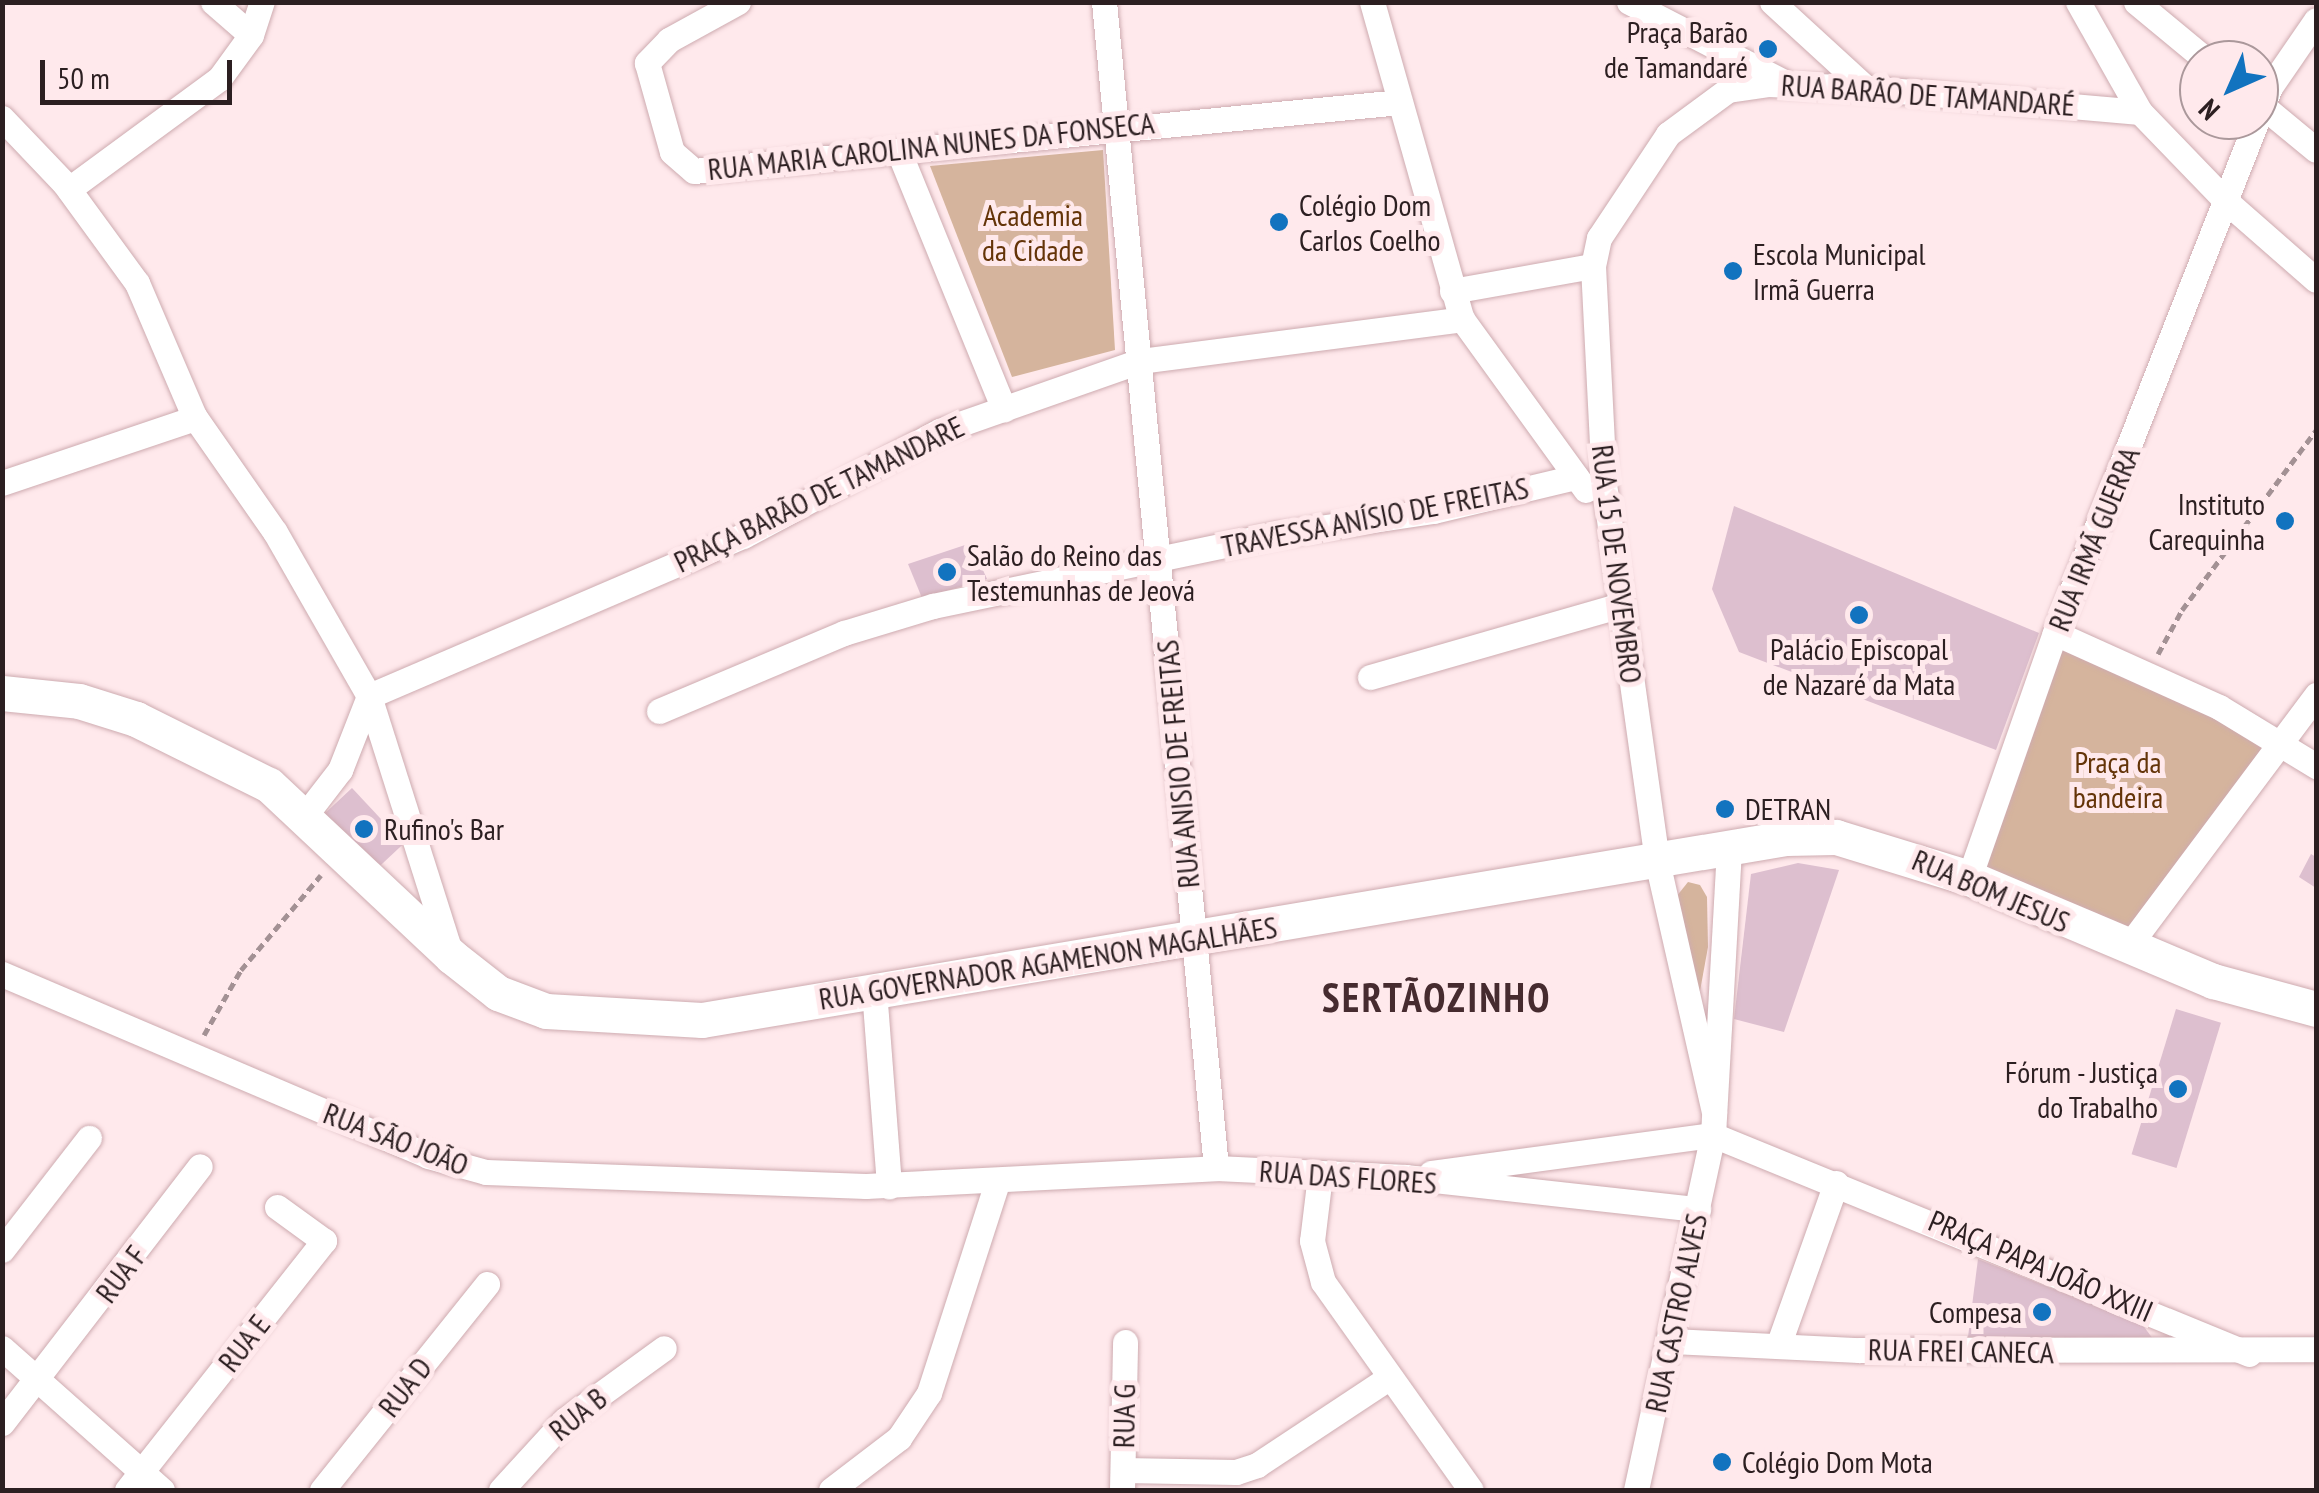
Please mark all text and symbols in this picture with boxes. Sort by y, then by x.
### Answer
place label: Praça Barão de Tamandaré [1603,14,1748,84]
marker: Praça Barão de Tamandaré [1757,38,1779,60]
scale bar [45,40,238,102]
north arrow [2179,40,2279,140]
text: 50 m [57,58,110,97]
street label: RUA BARÃO DE TAMANDARÉ [1779,67,2077,123]
text: N [2190,92,2227,129]
street label: RUA MARIA CAROLINA NUNES DA FONSECA [704,104,1158,188]
place label: Colégio Dom Carlos Coelho [1299,187,1440,258]
park label: Academia da Cidade [982,197,1084,268]
marker: Colégio Dom Carlos Coelho [1268,211,1290,233]
place label: Escola Municipal Irmã Guerra [1753,236,1926,306]
marker: Escola Municipal Irmã Guerra [1722,260,1744,282]
street label: PRAÇA BARÃO DE TAMANDARE [667,408,971,580]
street label: RUA IRMÃ GUERRA [2040,441,2148,637]
street label: RUA 15 DE NOVEMBRO [1584,442,1650,686]
street label: TRAVESSA ANÍSIO DE FREITAS [1218,469,1532,565]
place label: Instituto Carequinha [2148,486,2265,556]
marker: Instituto Carequinha [2274,510,2296,532]
place label: Salão do Reino das Testemunhas de Jeová [967,537,1195,608]
marker: Salão do Reino das Testemunhas de Jeová [936,561,958,583]
marker: Palácio Episcopal de Nazaré da Mata [1848,604,1870,626]
place label: Palácio Episcopal de Nazaré da Mata [1763,631,1955,702]
street label: RUA ANISIO DE FREITAS [1149,637,1207,891]
park label: Praça da bandeira [2073,744,2163,814]
place label: DETRAN [1745,791,1831,827]
marker: DETRAN [1714,798,1736,820]
place label: Rufino's Bar [384,811,504,847]
marker: Rufino's Bar [353,818,375,840]
street label: RUA BOM JESUS [1907,842,2075,940]
street label: RUA GOVERNADOR AGAMENON MAGALHÃES [815,909,1281,1017]
district label: SERTÃOZINHO [1322,973,1552,1021]
place label: Fórum - Justiça do Trabalho [2003,1054,2158,1124]
marker: Fórum - Justiça do Trabalho [2167,1078,2189,1100]
street label: RUA SÃO JOÃO [318,1095,474,1183]
street label: RUA DAS FLORES [1258,1153,1438,1201]
street label: PRAÇA PAPA JOÃO XXIII [1922,1202,2160,1330]
street label: RUA CASTRO ALVES [1637,1209,1715,1417]
street label: RUA F [88,1238,154,1310]
place label: Compesa [1929,1294,2022,1330]
marker: Compesa [2031,1301,2053,1323]
street label: RUA E [210,1307,278,1379]
street label: RUA FREI CANECA [1867,1331,2055,1371]
street label: RUA D [370,1350,440,1424]
street label: RUA B [542,1380,614,1448]
street label: RUA G [1105,1383,1143,1449]
place label: Colégio Dom Mota [1742,1444,1933,1480]
marker: Colégio Dom Mota [1711,1451,1733,1473]

